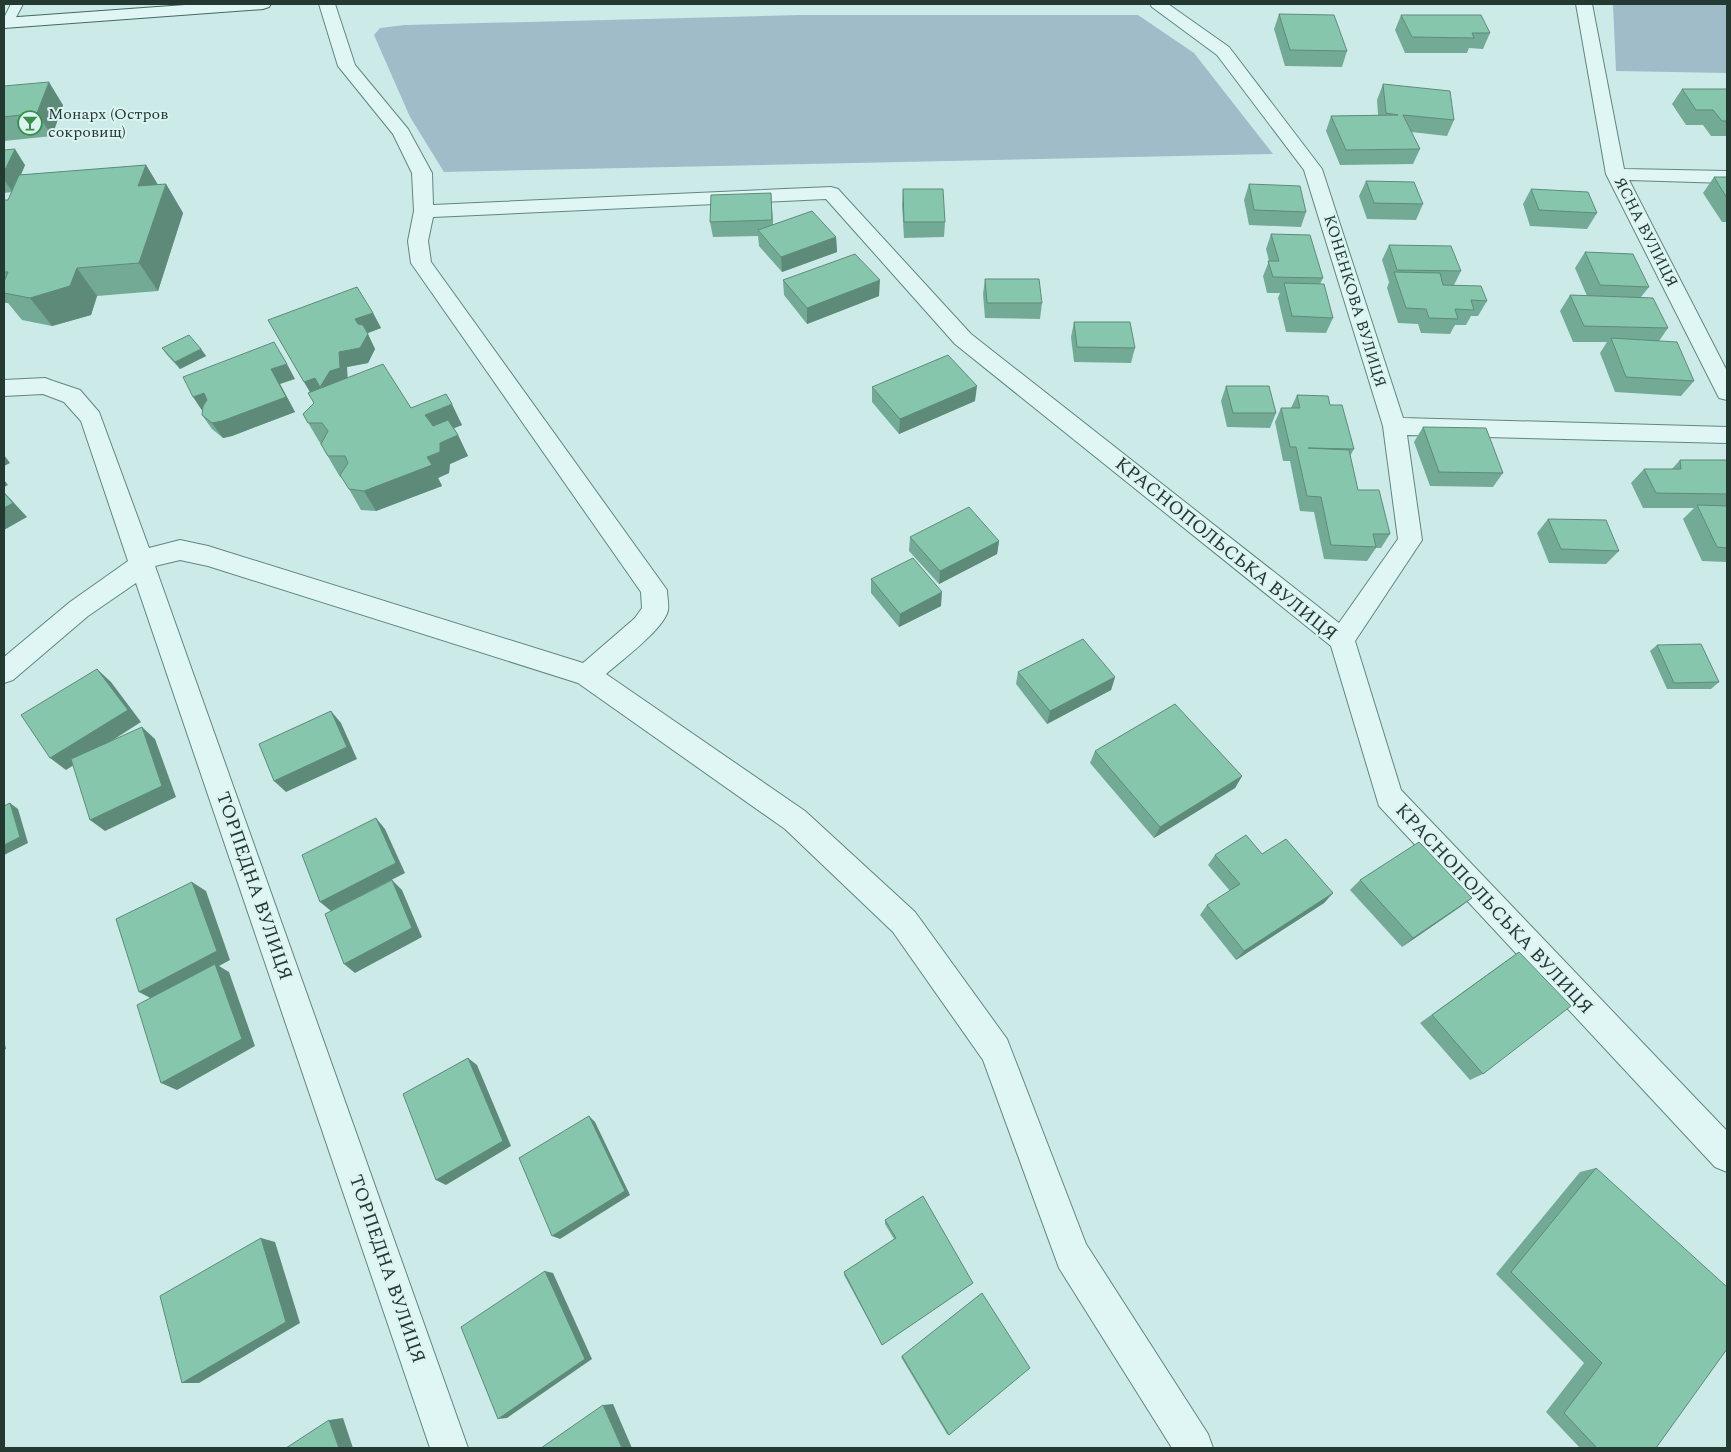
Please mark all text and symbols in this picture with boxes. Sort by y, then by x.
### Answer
place label: Монарх (Остров сокровищ) [48,102,168,144]
bar icon: Монарх (Остров сокровищ) [17,110,43,136]
street label: ЯСНА ВУЛИЦЯ [1608,173,1684,291]
street label: КОНЕНКОВА ВУЛИЦЯ [1317,212,1393,390]
street label: КРАСНОПОЛЬСЬКА ВУЛИЦЯ [1108,450,1344,648]
street label: ТОРПЕДНА ВУЛИЦЯ [208,788,300,984]
street label: КРАСНОПОЛЬСЬКА ВУЛИЦЯ [1388,797,1600,1021]
street label: ТОРПЕДНА ВУЛИЦЯ [341,1171,433,1367]

